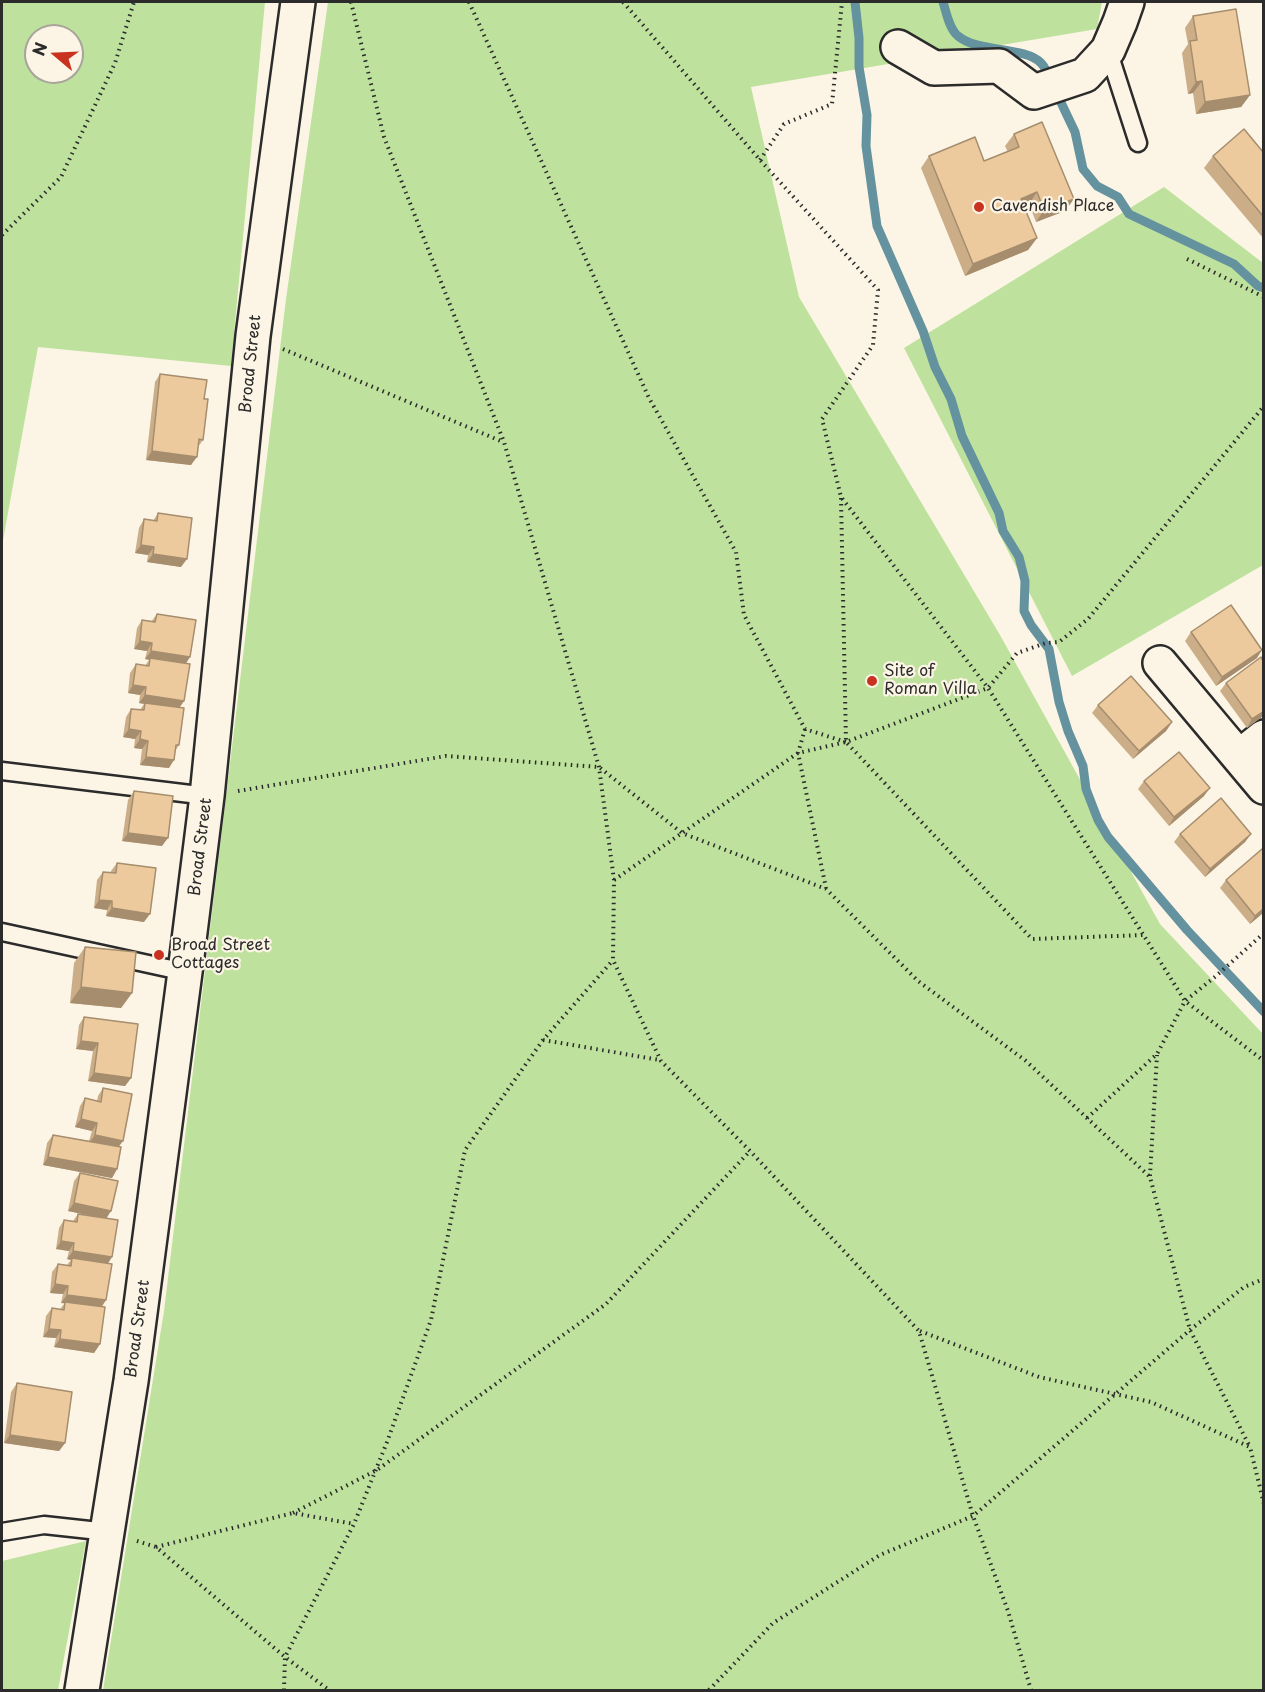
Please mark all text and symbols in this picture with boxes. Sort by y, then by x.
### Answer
north arrow [24,24,84,84]
text: N [25,39,52,59]
place label: Cavendish Place [991,197,1114,217]
marker: Cavendish Place [972,200,986,214]
street label: Broad Street [236,314,266,414]
place label: Site of Roman Villa [884,662,977,700]
marker: Site of Roman Villa [865,674,879,688]
street label: Broad Street [185,797,217,897]
place label: Broad Street Cottages [171,936,270,974]
marker: Broad Street Cottages [152,948,166,962]
street label: Broad Street [122,1279,154,1379]

